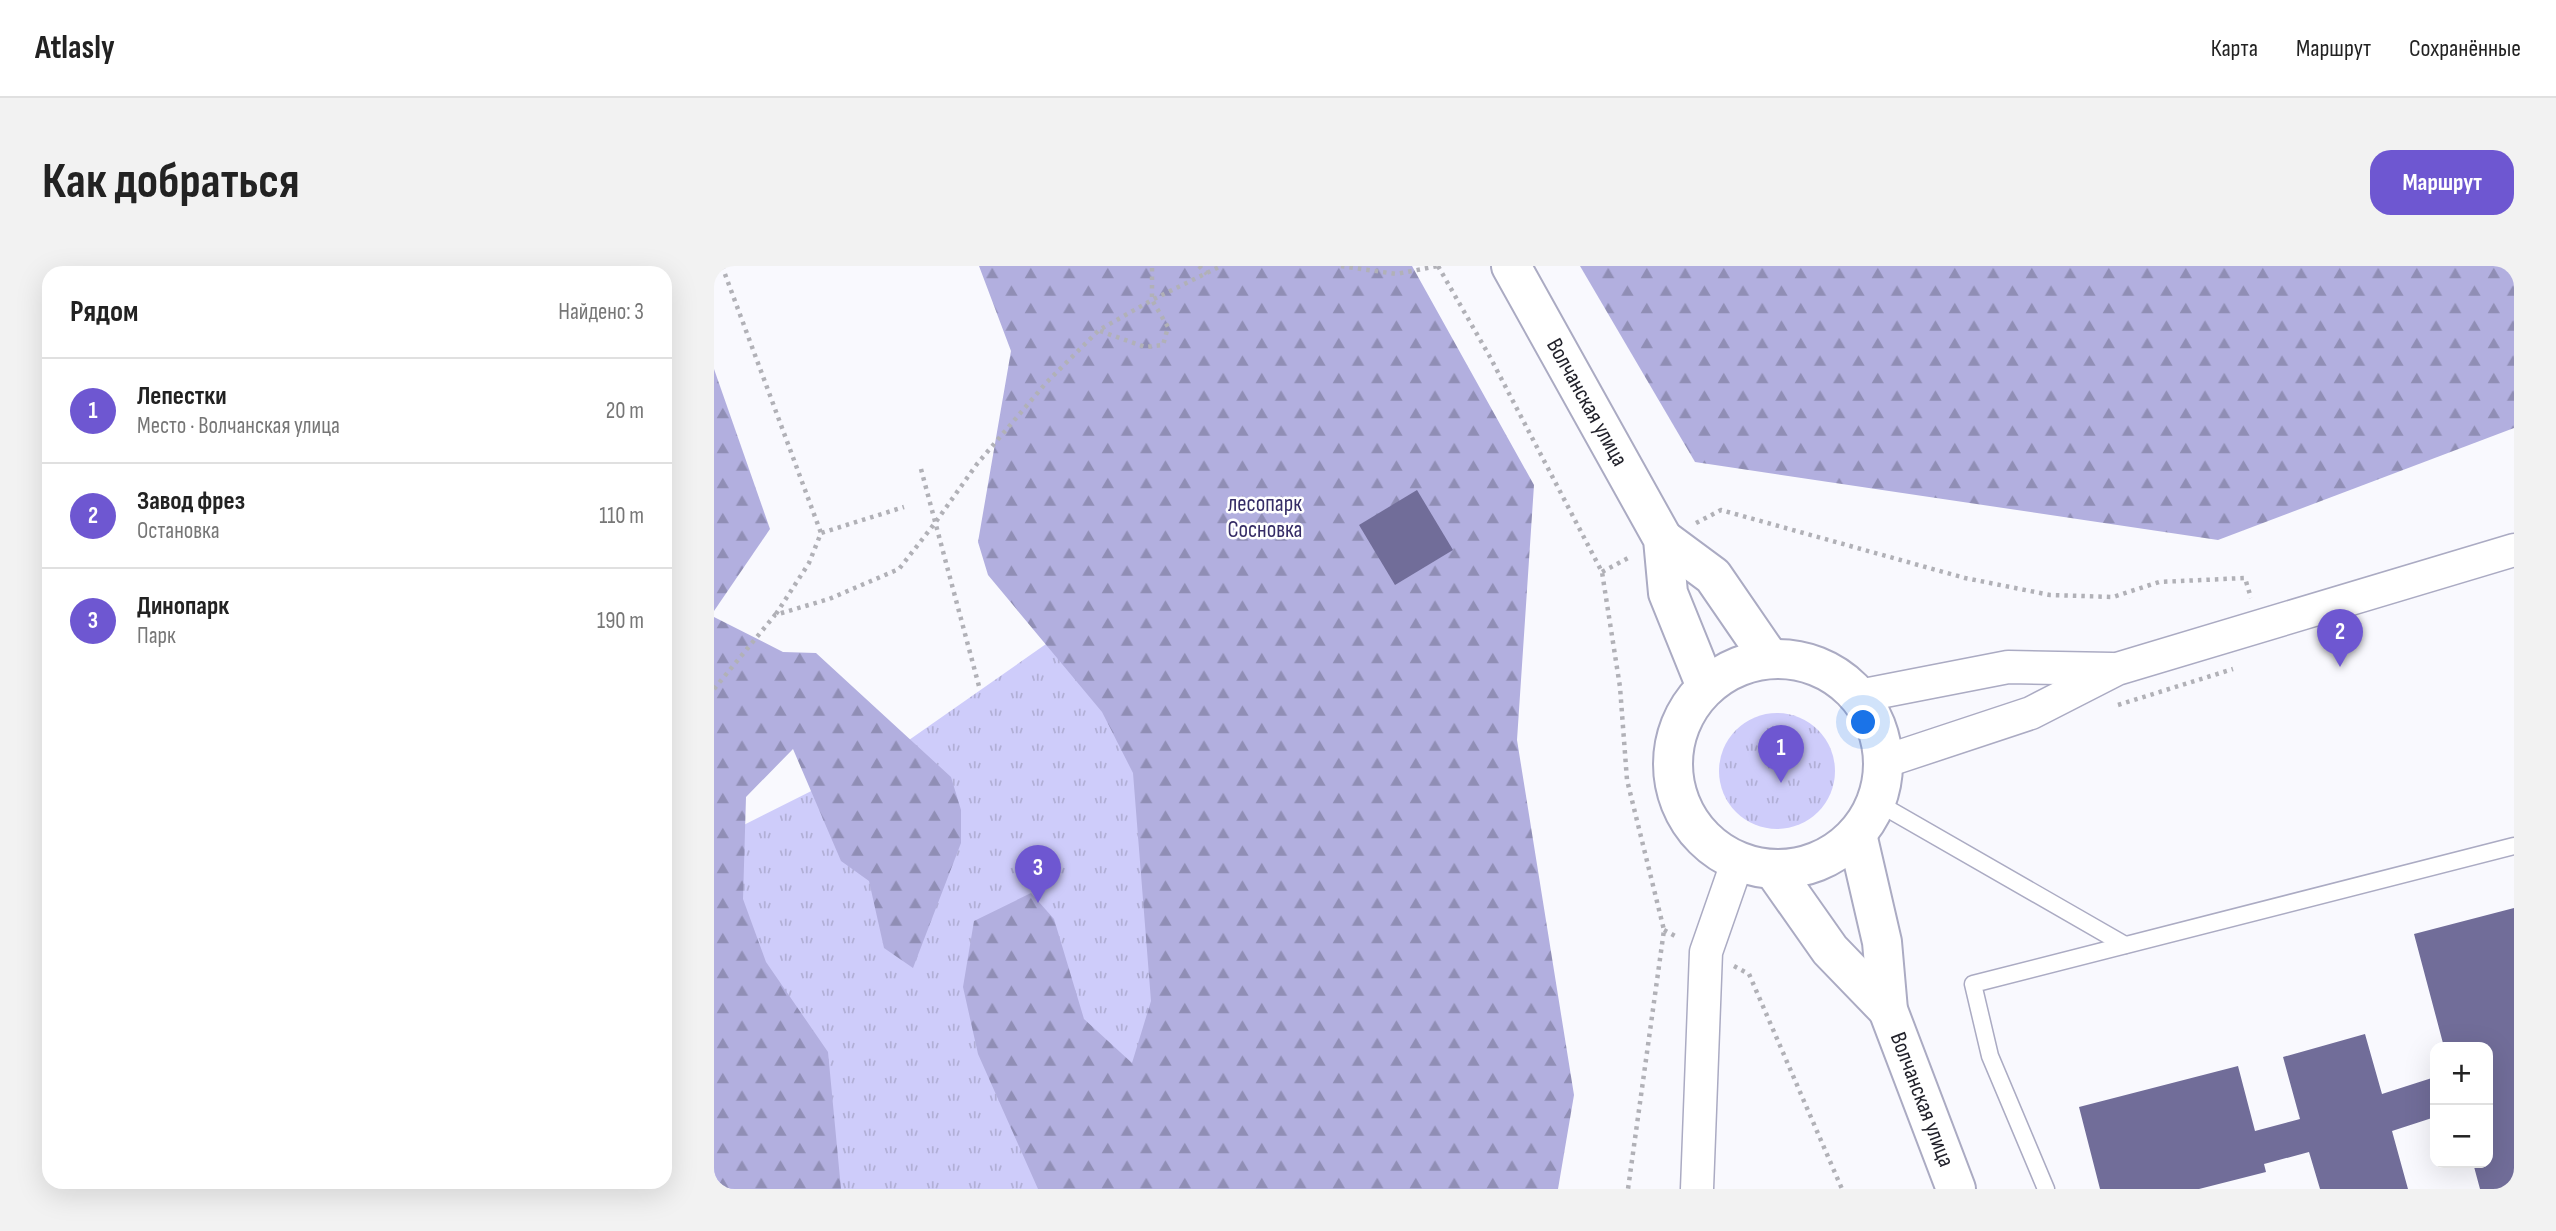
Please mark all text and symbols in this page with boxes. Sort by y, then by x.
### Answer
text: Atlasly [35,28,115,68]
text: Карта [2211,34,2258,63]
text: Маршрут [2296,34,2371,63]
text: Сохранённые [2409,34,2521,63]
button: Маршрут [2370,150,2514,215]
text: Как добраться [42,153,300,212]
text: Рядом [70,294,138,330]
text: Найдено: 3 [558,298,644,326]
street label: Волчанская улица [1540,334,1634,471]
text: Лепестки [137,381,227,412]
text: 1 [88,397,98,425]
text: 20 m [606,397,644,425]
text: Место · Волчанская улица [137,412,340,440]
text: Завод фрез [137,486,245,517]
park label: лесопарк Сосновка [1228,490,1302,544]
text: 2 [88,502,98,530]
text: 110 m [599,502,644,530]
text: Остановка [137,517,220,545]
text: Динопарк [137,591,229,622]
text: 3 [88,607,98,635]
text: 190 m [597,607,644,635]
pin: 2 [2317,609,2363,667]
text: Парк [137,622,176,650]
your location [1846,705,1880,739]
pin: 1 [1758,725,1804,783]
pin: 3 [1015,845,1061,903]
street label: Волчанская улица [1884,1028,1960,1171]
map controls [2430,1042,2493,1168]
button: + [2430,1042,2493,1105]
button: − [2430,1105,2493,1168]

